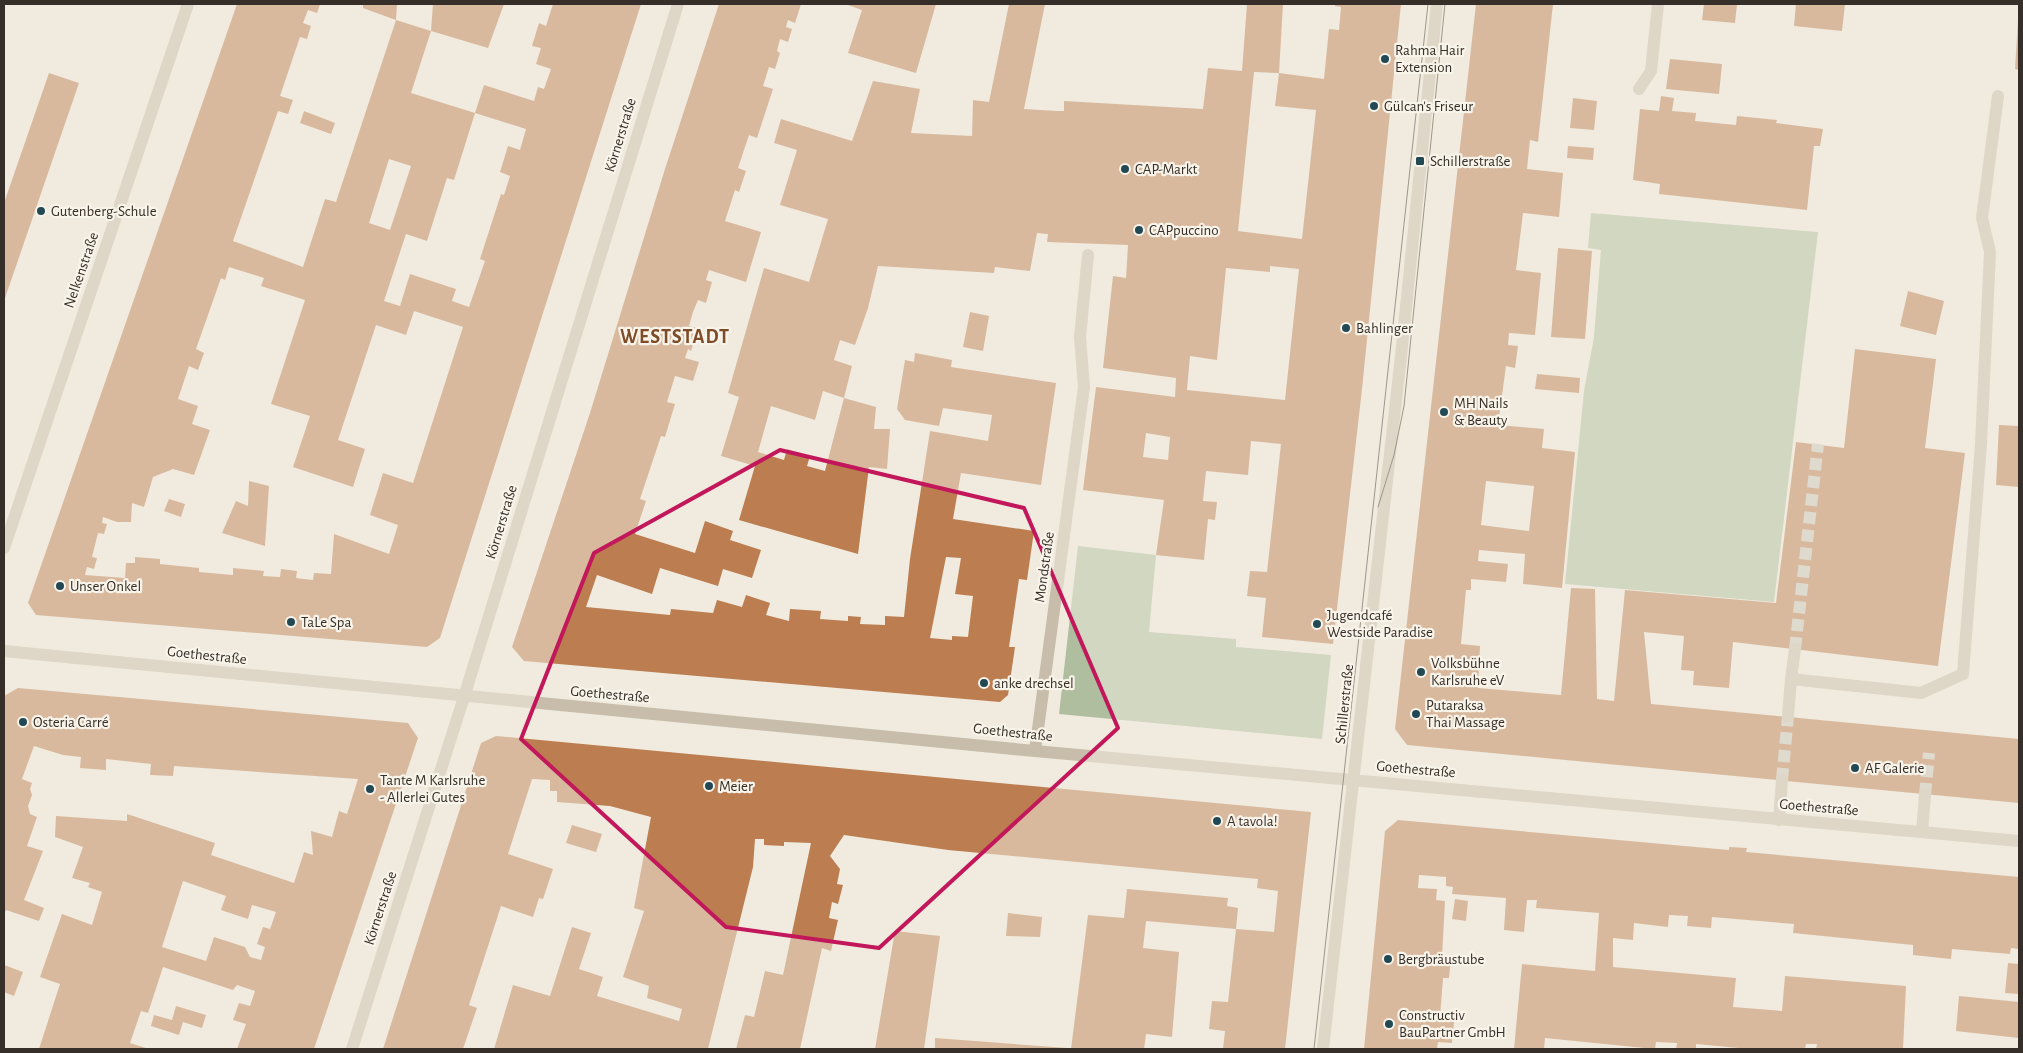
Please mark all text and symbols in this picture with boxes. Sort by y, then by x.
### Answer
place label: Rahma Hair Extension [1395,43,1465,75]
marker: Rahma Hair Extension [1379,53,1391,65]
street label: Körnerstraße [602,96,639,174]
place label: Gülcan's Friseur [1384,99,1473,114]
marker: Gülcan's Friseur [1368,100,1380,112]
place label: Schillerstraße [1430,154,1510,169]
marker: Schillerstraße [1414,155,1426,167]
place label: CAP-Markt [1135,162,1198,177]
marker: CAP-Markt [1119,163,1131,175]
place label: Gutenberg-Schule [51,204,157,219]
marker: Gutenberg-Schule [35,205,47,217]
place label: CAPpuccino [1149,223,1219,238]
marker: CAPpuccino [1133,224,1145,236]
street label: Nelkenstraße [62,230,101,310]
place label: Bahlinger [1356,321,1413,336]
marker: Bahlinger [1340,322,1352,334]
district label: WESTSTADT [620,327,730,347]
place label: MH Nails & Beauty [1454,396,1508,428]
marker: MH Nails & Beauty [1438,406,1450,418]
street label: Körnerstraße [483,483,520,561]
street label: Mondstraße [1032,531,1057,603]
place label: Unser Onkel [70,579,141,594]
marker: Unser Onkel [54,580,66,592]
place label: Jugendcafé Westside Paradise [1327,608,1433,640]
place label: TaLe Spa [301,615,351,630]
marker: TaLe Spa [285,616,297,628]
marker: Jugendcafé Westside Paradise [1311,618,1323,630]
street label: Goethestraße [167,644,247,667]
place label: Volksbühne Karlsruhe eV [1431,656,1505,688]
street label: Schillerstraße [1333,663,1356,745]
marker: Volksbühne Karlsruhe eV [1415,666,1427,678]
place label: anke drechsel [994,676,1074,691]
marker: anke drechsel [978,677,990,689]
street label: Goethestraße [570,684,650,705]
place label: Putaraksa Thai Massage [1426,698,1505,730]
marker: Putaraksa Thai Massage [1410,708,1422,720]
place label: Osteria Carré [33,715,109,730]
marker: Osteria Carré [17,716,29,728]
street label: Goethestraße [973,721,1053,744]
street label: Goethestraße [1376,759,1456,780]
place label: AF Galerie [1865,761,1925,776]
marker: AF Galerie [1849,762,1861,774]
place label: Tante M Karlsruhe - Allerlei Gutes [380,773,485,805]
place label: Meier [719,779,753,794]
marker: Meier [703,780,715,792]
marker: Tante M Karlsruhe - Allerlei Gutes [364,783,376,795]
street label: Goethestraße [1779,797,1859,818]
place label: A tavola! [1227,814,1278,829]
marker: A tavola! [1211,815,1223,827]
street label: Körnerstraße [362,869,399,947]
place label: Bergbräustube [1398,952,1485,967]
marker: Bergbräustube [1382,953,1394,965]
place label: Constructiv BauPartner GmbH [1399,1008,1506,1040]
marker: Constructiv BauPartner GmbH [1383,1018,1395,1030]

